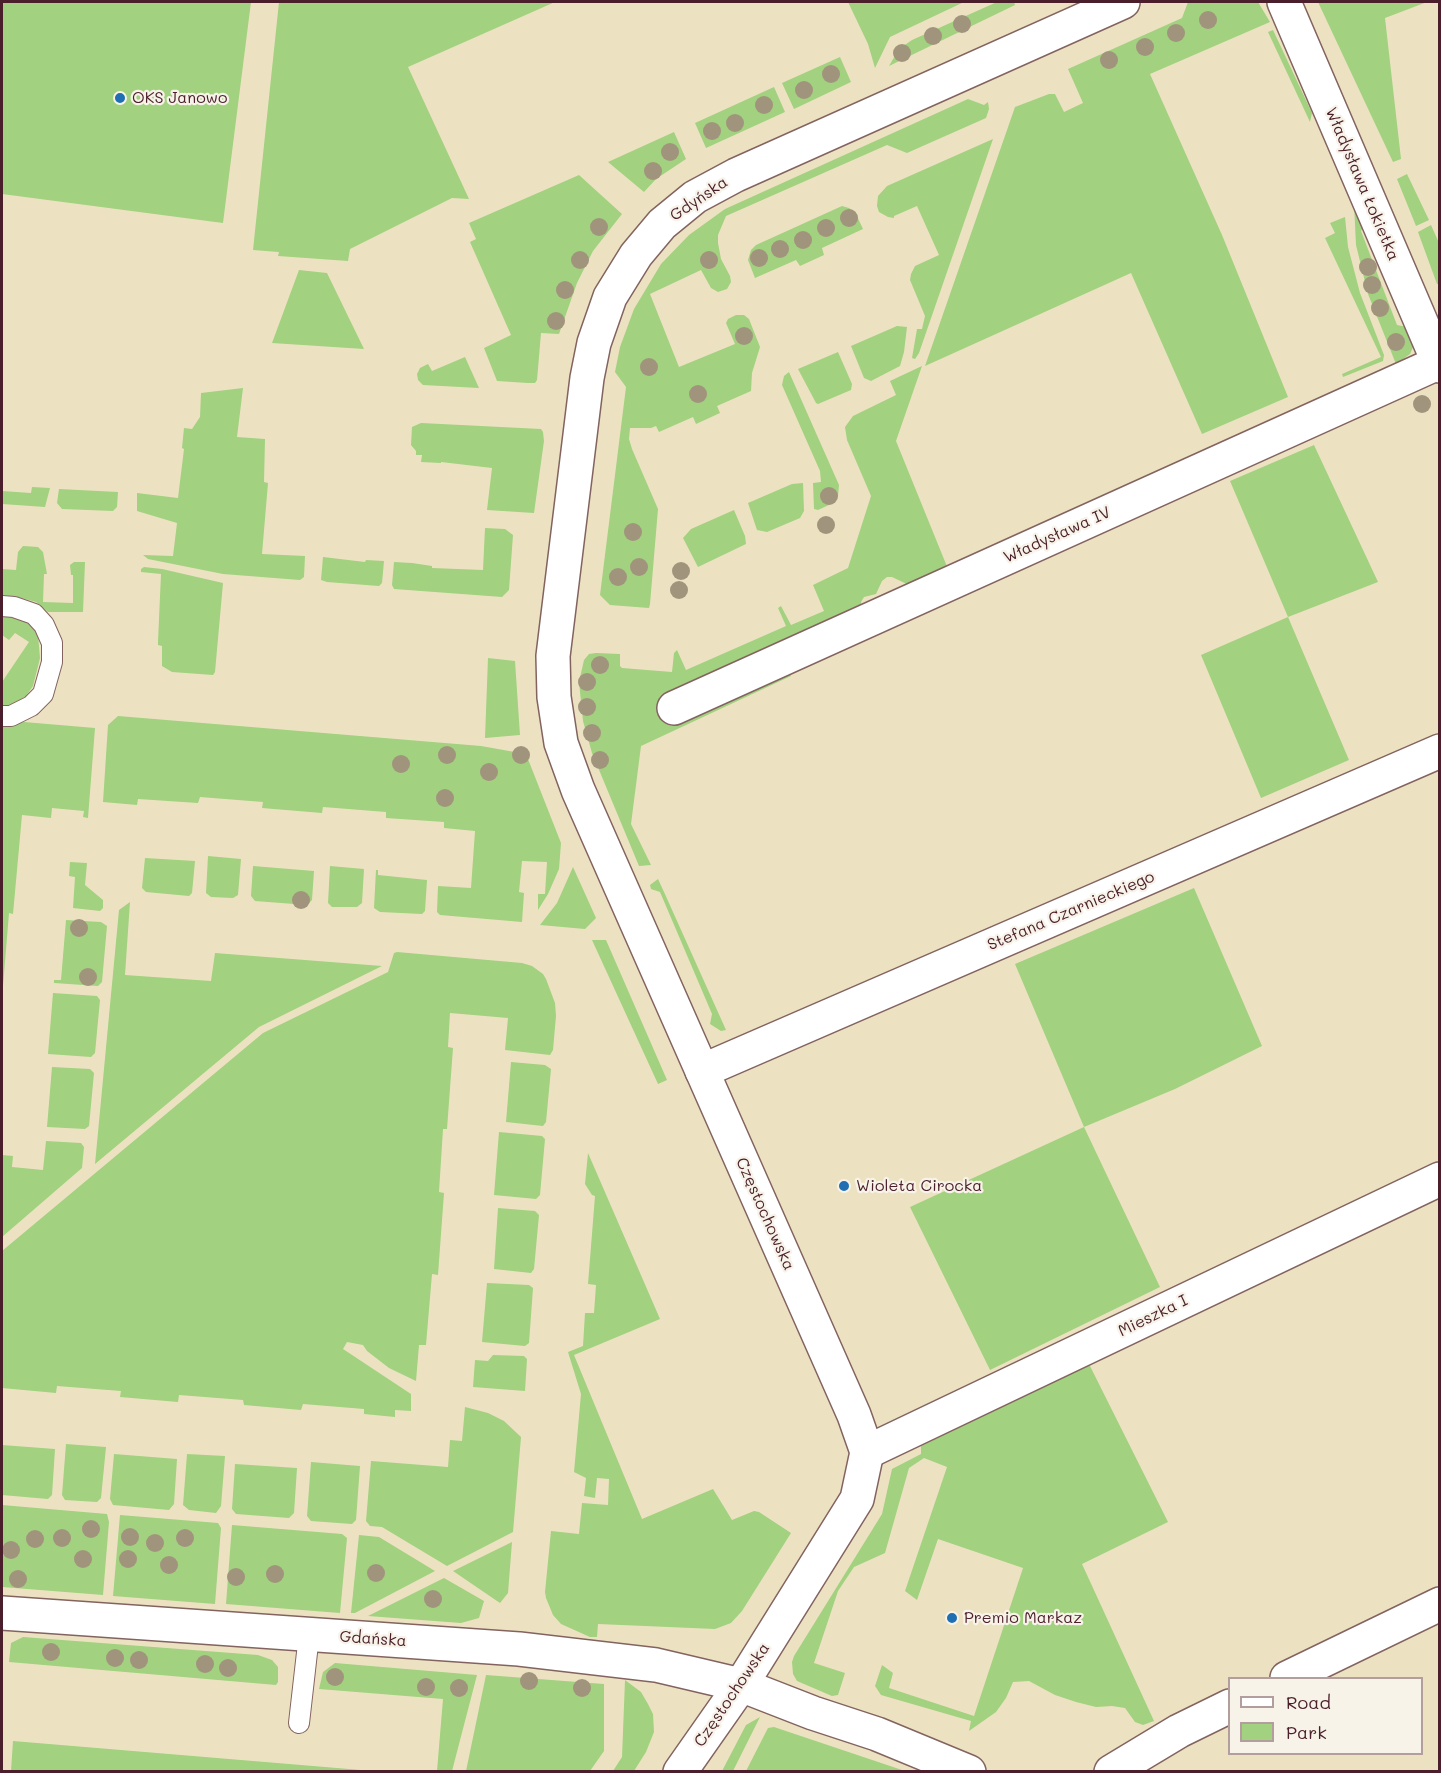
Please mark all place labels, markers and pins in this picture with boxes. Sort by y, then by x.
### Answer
place label: OKS Janowo [132,88,228,108]
marker: OKS Janowo [113,91,127,105]
place label: Wioleta Cirocka [856,1176,982,1196]
marker: Wioleta Cirocka [837,1179,851,1193]
place label: Premio Markaz [964,1608,1082,1628]
marker: Premio Markaz [945,1611,959,1625]

